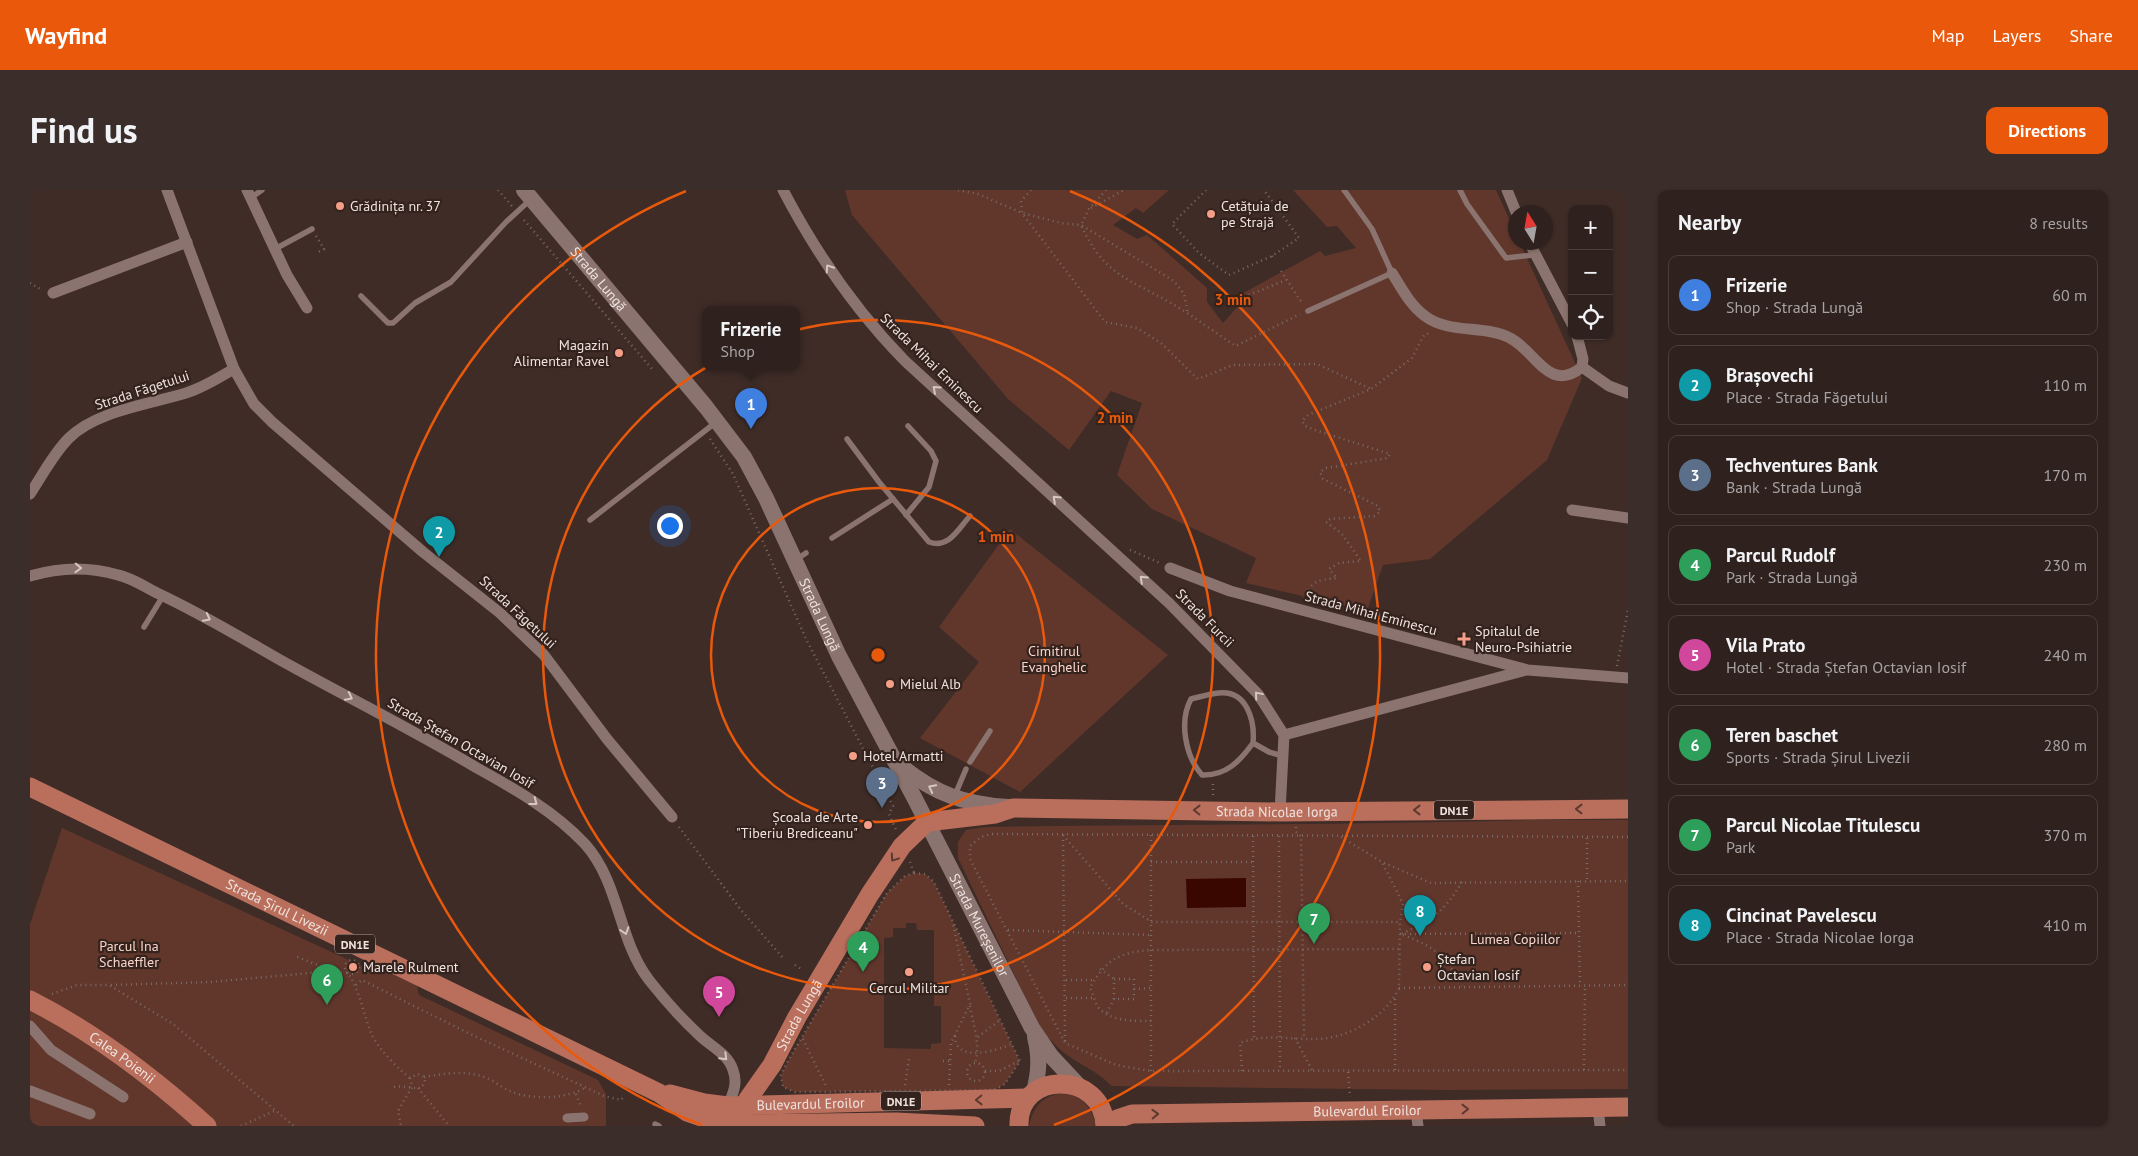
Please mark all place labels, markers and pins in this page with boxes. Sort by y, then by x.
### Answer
place label: Grădinița nr. 37 [350,197,441,215]
place label: Cetățuia de pe Strajă [1221,197,1289,231]
marker: Grădinița nr. 37 [334,200,346,212]
marker: Cetățuia de pe Strajă [1205,208,1217,220]
place label: Magazin Alimentar Ravel [514,336,609,370]
marker: Magazin Alimentar Ravel [613,347,625,359]
pin: 1 [735,388,767,429]
pin: 2 [423,516,455,557]
place label: Spitalul de Neuro-Psihiatrie [1475,622,1572,656]
marker: Spitalul de Neuro-Psihiatrie [1457,632,1471,646]
centre of rings [869,646,887,664]
place label: Mielul Alb [900,675,961,693]
marker: Mielul Alb [884,678,896,690]
place label: Hotel Armatti [863,747,944,765]
marker: Hotel Armatti [847,750,859,762]
pin: 3 [866,767,898,808]
place label: Școala de Arte "Tiberiu Brediceanu" [736,808,858,842]
marker: Școala de Arte "Tiberiu Brediceanu" [862,819,874,831]
pin: 8 [1404,895,1436,936]
pin: 7 [1298,903,1330,944]
pin: 4 [847,931,879,972]
place label: Ștefan Octavian Iosif [1437,950,1520,984]
place label: Marele Rulment [363,958,459,976]
marker: Marele Rulment [347,961,359,973]
marker: Ștefan Octavian Iosif [1421,961,1433,973]
pin: 6 [311,964,343,1005]
marker: Cercul Militar [903,966,915,978]
pin: 5 [703,976,735,1017]
place label: Cercul Militar [869,979,949,997]

